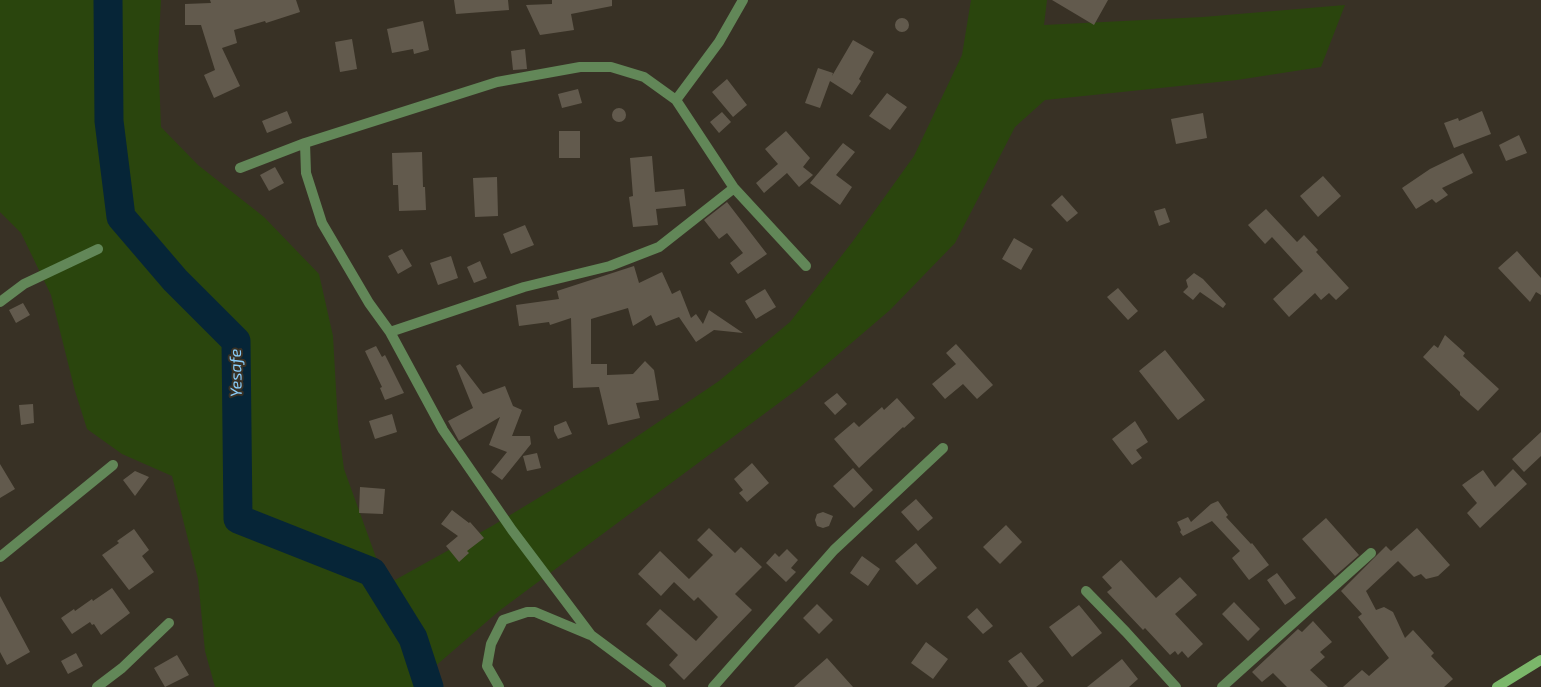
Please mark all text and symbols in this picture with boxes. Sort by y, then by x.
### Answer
water label: Yesafe [226,349,246,397]

